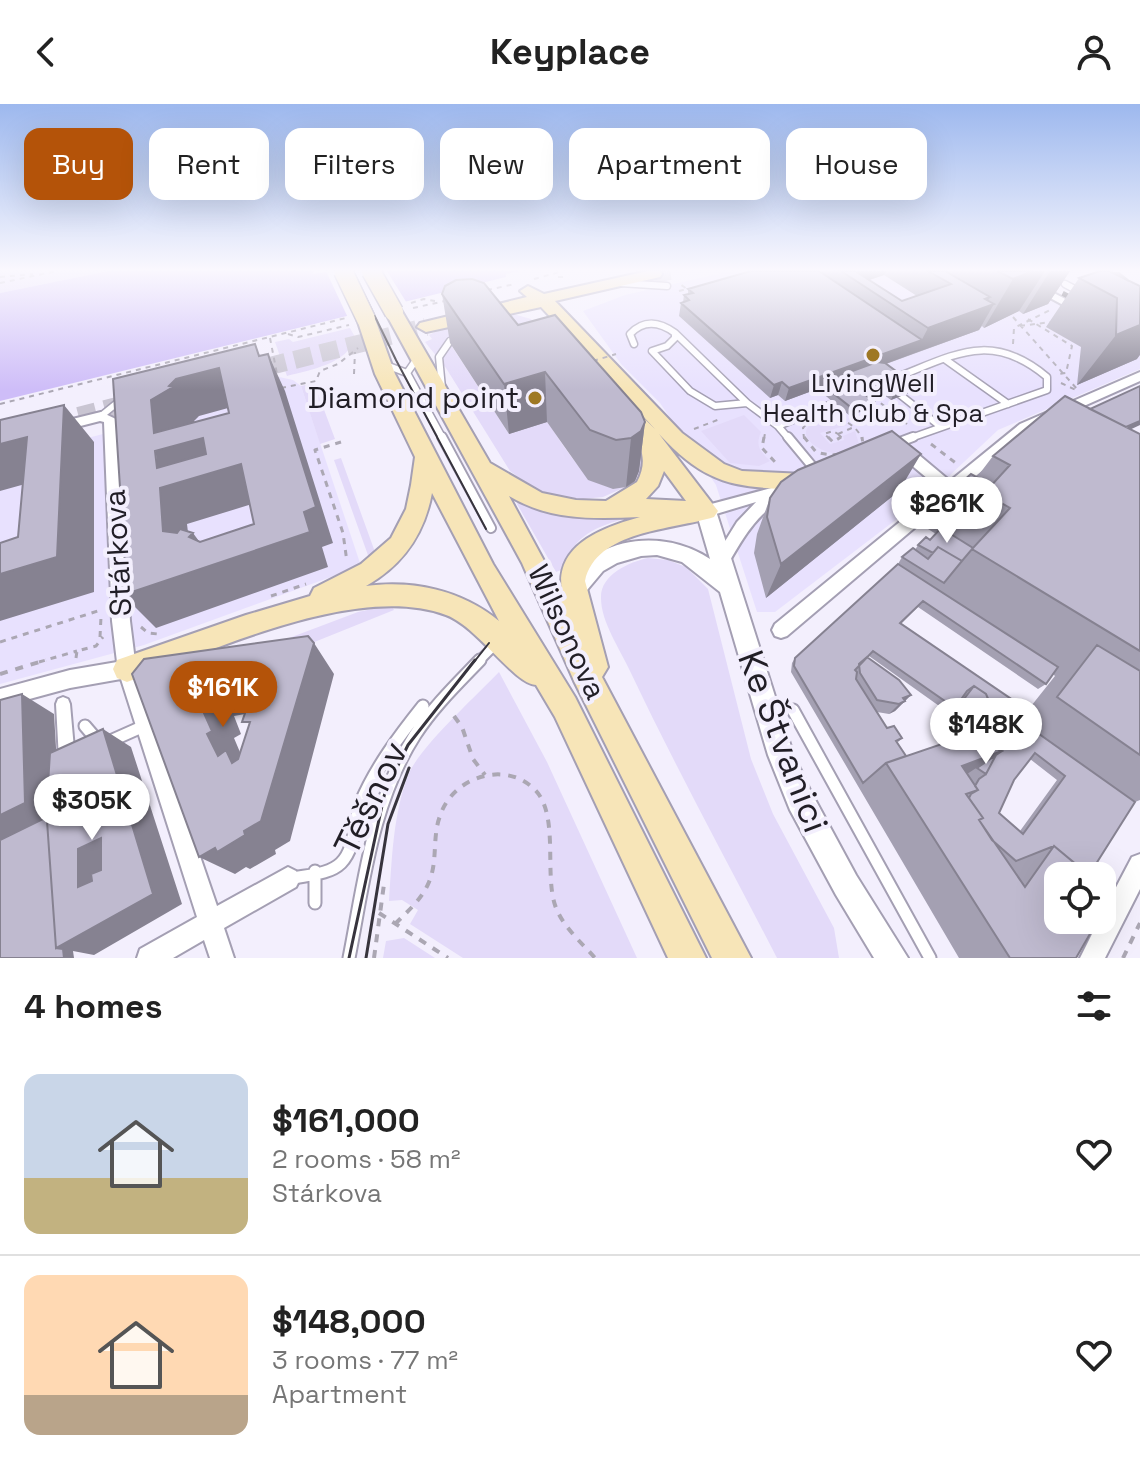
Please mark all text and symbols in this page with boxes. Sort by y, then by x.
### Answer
text: Keyplace [490,29,650,75]
icon: back [24,30,68,74]
icon: person [1072,30,1116,74]
chip: Buy [24,128,133,200]
chip: Rent [149,128,269,200]
chip: Filters [285,128,424,200]
chip: New [440,128,553,200]
chip: Apartment [569,128,770,200]
chip: House [786,128,927,200]
marker: LivingWell Health Club & Spa [864,346,882,364]
place label: LivingWell Health Club & Spa [763,366,983,430]
place label: Diamond point [308,378,519,417]
marker: Diamond point [526,389,544,407]
pin: $261K [891,477,1003,545]
text: $261K [909,486,985,520]
street label: Stárkova [95,489,140,617]
street label: Wilsonova [519,558,616,706]
street label: Ke Štvanici [727,644,839,839]
pin: $161K [167,661,279,729]
text: $161K [187,670,259,704]
pin: $148K [930,698,1042,766]
text: $148K [948,707,1024,741]
street label: Těšnov [324,734,418,863]
pin: $305K [36,774,148,842]
text: $305K [52,783,132,817]
map controls [1044,862,1116,934]
button: locate [1044,862,1116,934]
icon: filters [1072,984,1116,1028]
text: 4 homes [24,985,162,1028]
text: $161,000 [272,1099,420,1142]
icon: home [88,1106,184,1202]
icon: heart [1072,1132,1116,1176]
text: 2 rooms · 58 m² [272,1142,460,1176]
text: Stárkova [272,1176,382,1210]
text: $148,000 [272,1300,426,1343]
icon: home [88,1307,184,1403]
icon: heart [1072,1333,1116,1377]
text: 3 rooms · 77 m² [272,1343,458,1377]
text: Apartment [272,1377,407,1411]

